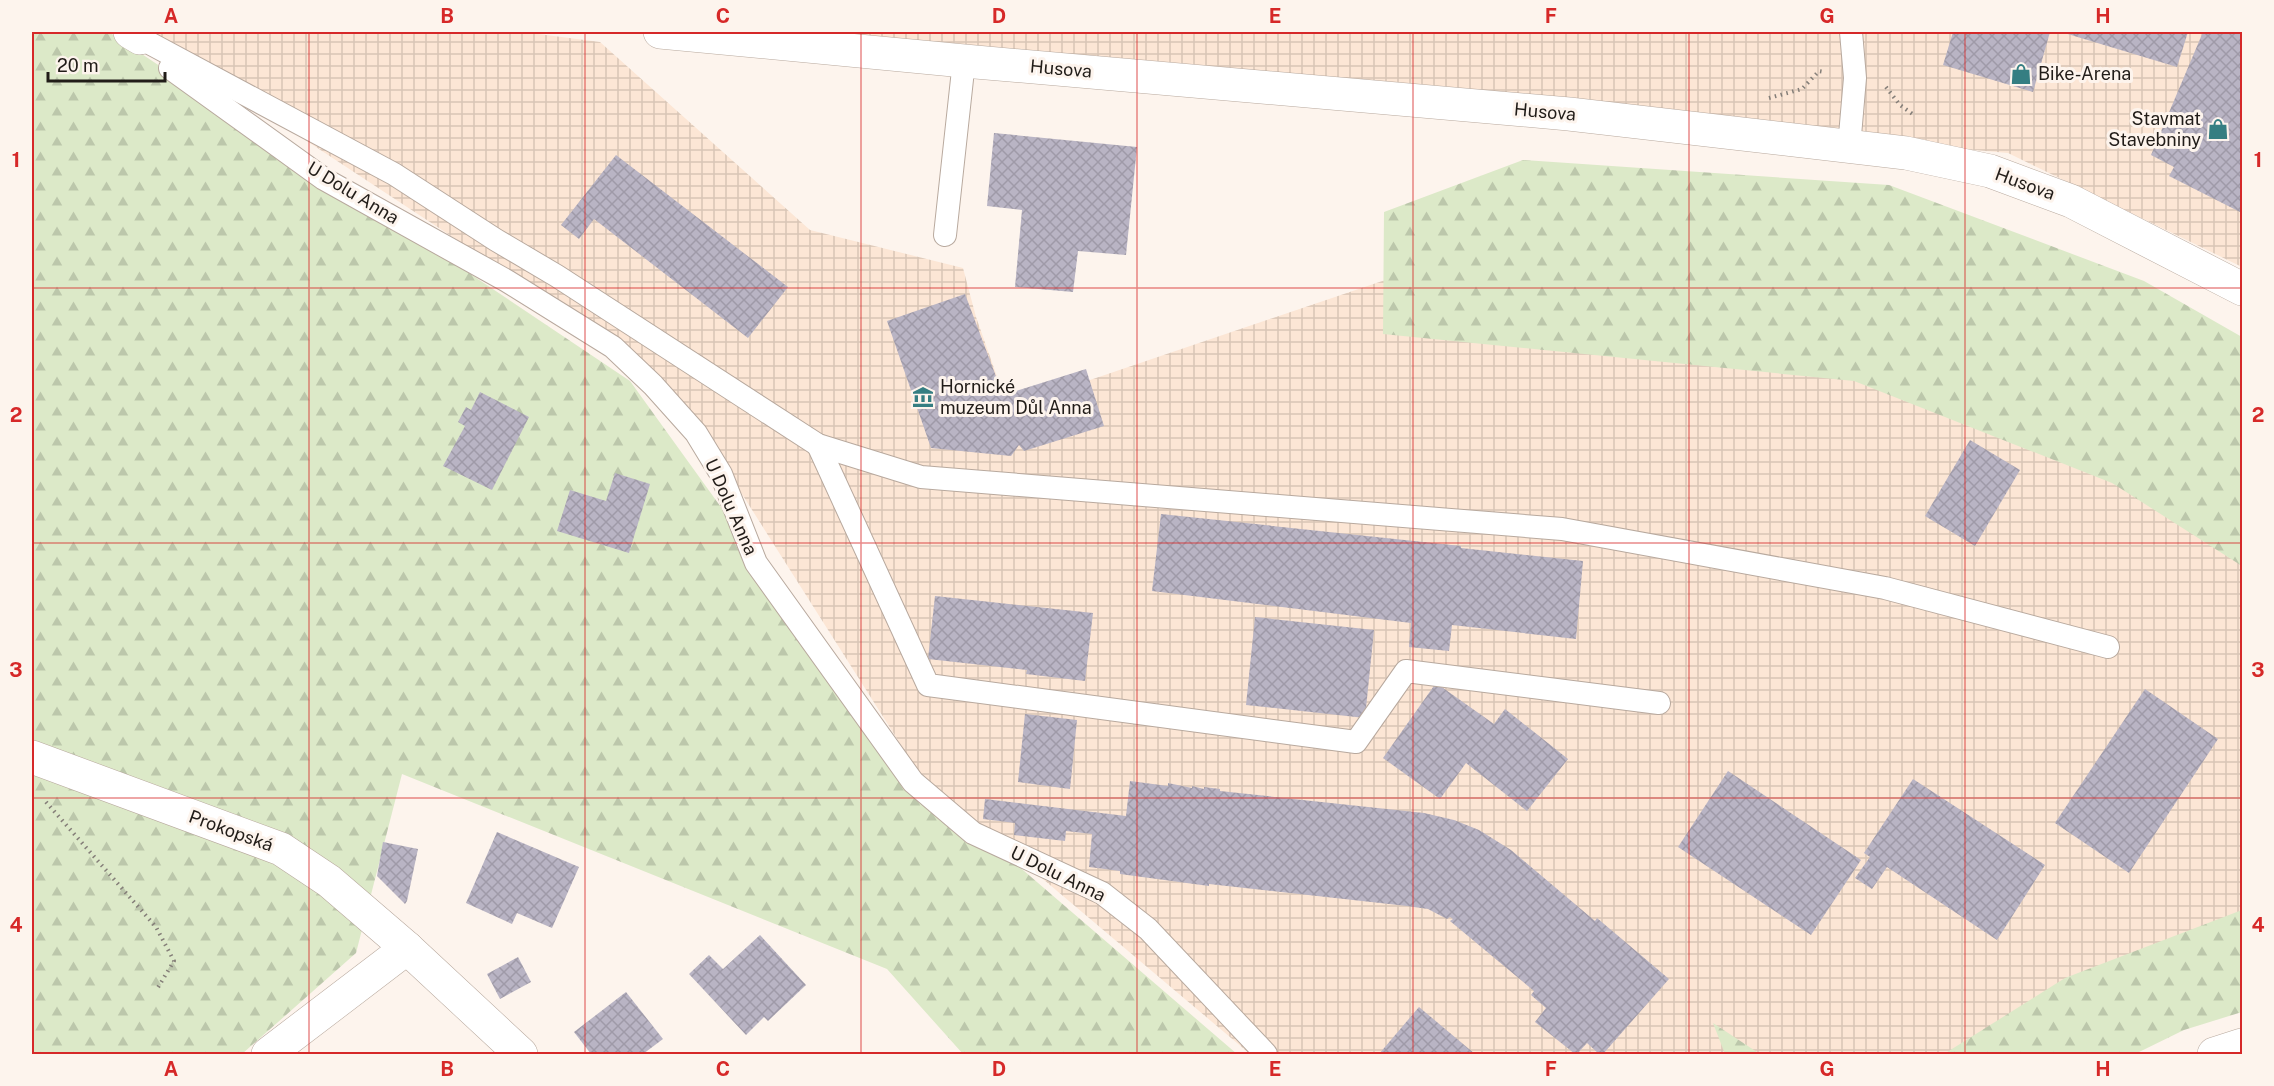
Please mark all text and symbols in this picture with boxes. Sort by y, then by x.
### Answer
text: A [164,4,178,28]
text: B [440,4,454,28]
text: C [716,4,730,28]
text: D [992,4,1006,28]
text: E [1269,4,1281,28]
text: F [1545,4,1557,28]
text: G [1819,4,1835,28]
text: H [2095,4,2111,28]
scale bar [48,45,165,83]
text: 20 m [57,55,99,76]
street label: Husova [1029,55,1093,82]
shop icon: Bike-Arena [2009,62,2033,86]
place label: Bike-Arena [2038,63,2131,84]
street label: Husova [1513,98,1577,125]
place label: Stavmat Stavebniny [2108,108,2201,150]
shop icon: Stavmat Stavebniny [2206,117,2230,141]
text: 1 [12,148,20,172]
text: 1 [2254,148,2262,172]
street label: U Dolu Anna [304,157,403,228]
street label: Husova [1992,163,2058,204]
place label: Hornické muzeum Důl Anna [940,376,1092,418]
museum icon: Hornické muzeum Důl Anna [911,385,935,409]
text: 2 [10,403,22,427]
text: 2 [2252,403,2264,427]
street label: U Dolu Anna [701,455,762,558]
text: 3 [9,658,23,682]
text: 3 [2251,658,2265,682]
street label: Prokopská [186,806,276,855]
street label: U Dolu Anna [1007,842,1109,906]
text: 4 [9,913,23,937]
text: 4 [2251,913,2265,937]
text: A [164,1057,178,1081]
text: B [440,1057,454,1081]
text: C [716,1057,730,1081]
text: D [992,1057,1006,1081]
text: E [1269,1057,1281,1081]
text: F [1545,1057,1557,1081]
text: G [1819,1057,1835,1081]
text: H [2095,1057,2111,1081]

